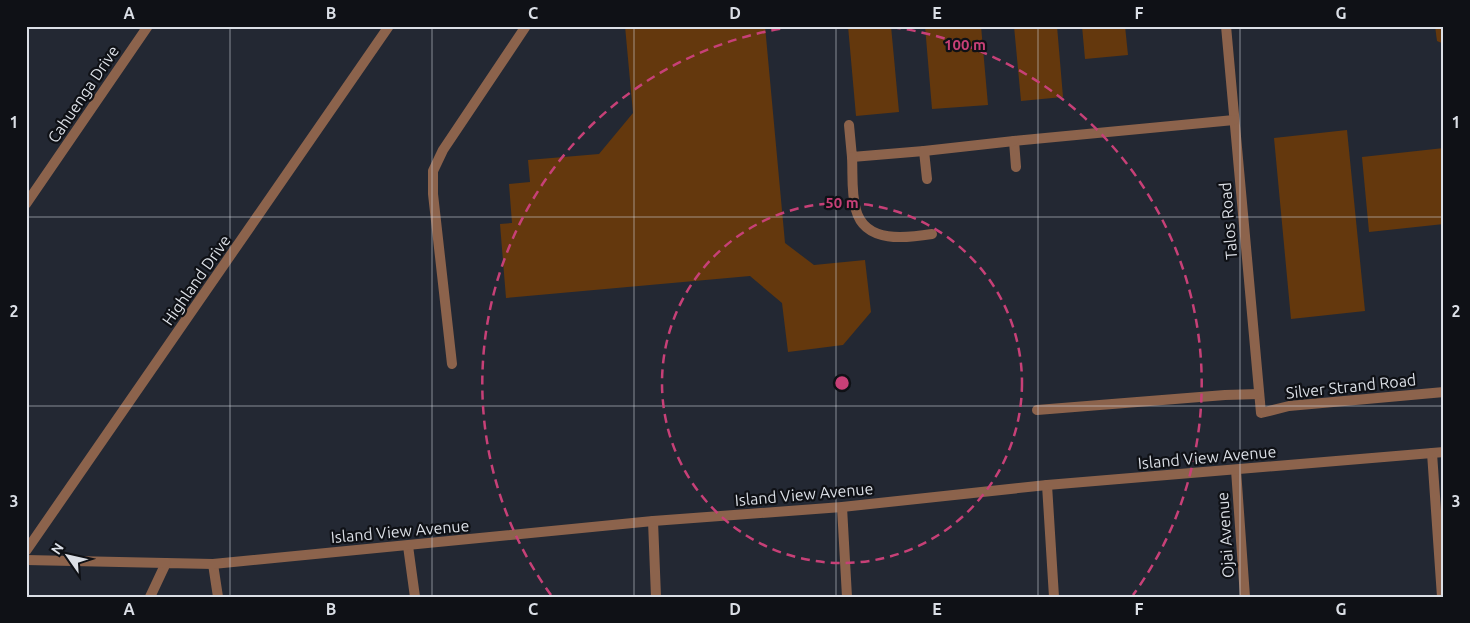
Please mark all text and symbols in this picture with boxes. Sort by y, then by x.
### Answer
text: A [123,4,135,22]
text: B [326,4,336,22]
text: C [528,4,538,22]
text: D [729,4,741,22]
text: E [932,4,942,22]
text: F [1135,4,1144,22]
text: G [1335,4,1347,22]
text: 100 m [944,36,986,53]
street label: Cahuenga Drive [44,42,122,146]
text: 1 [9,113,19,131]
text: 1 [1451,113,1461,131]
street label: Talos Road [1216,182,1240,260]
text: 50 m [825,194,859,211]
street label: Highland Drive [158,231,234,329]
text: 2 [9,302,19,320]
text: 2 [1451,302,1461,320]
street label: Silver Strand Road [1285,370,1417,402]
centre of rings [833,374,851,392]
street label: Island View Avenue [1137,442,1277,472]
street label: Island View Avenue [734,479,874,509]
street label: Ojai Avenue [1213,491,1237,579]
text: 3 [9,492,19,510]
text: 3 [1451,492,1461,510]
street label: Island View Avenue [330,516,470,546]
north arrow [42,530,92,580]
text: N [48,540,67,558]
text: A [123,600,135,618]
text: B [326,600,336,618]
text: C [528,600,538,618]
text: D [729,600,741,618]
text: E [932,600,942,618]
text: F [1135,600,1144,618]
text: G [1335,600,1347,618]

